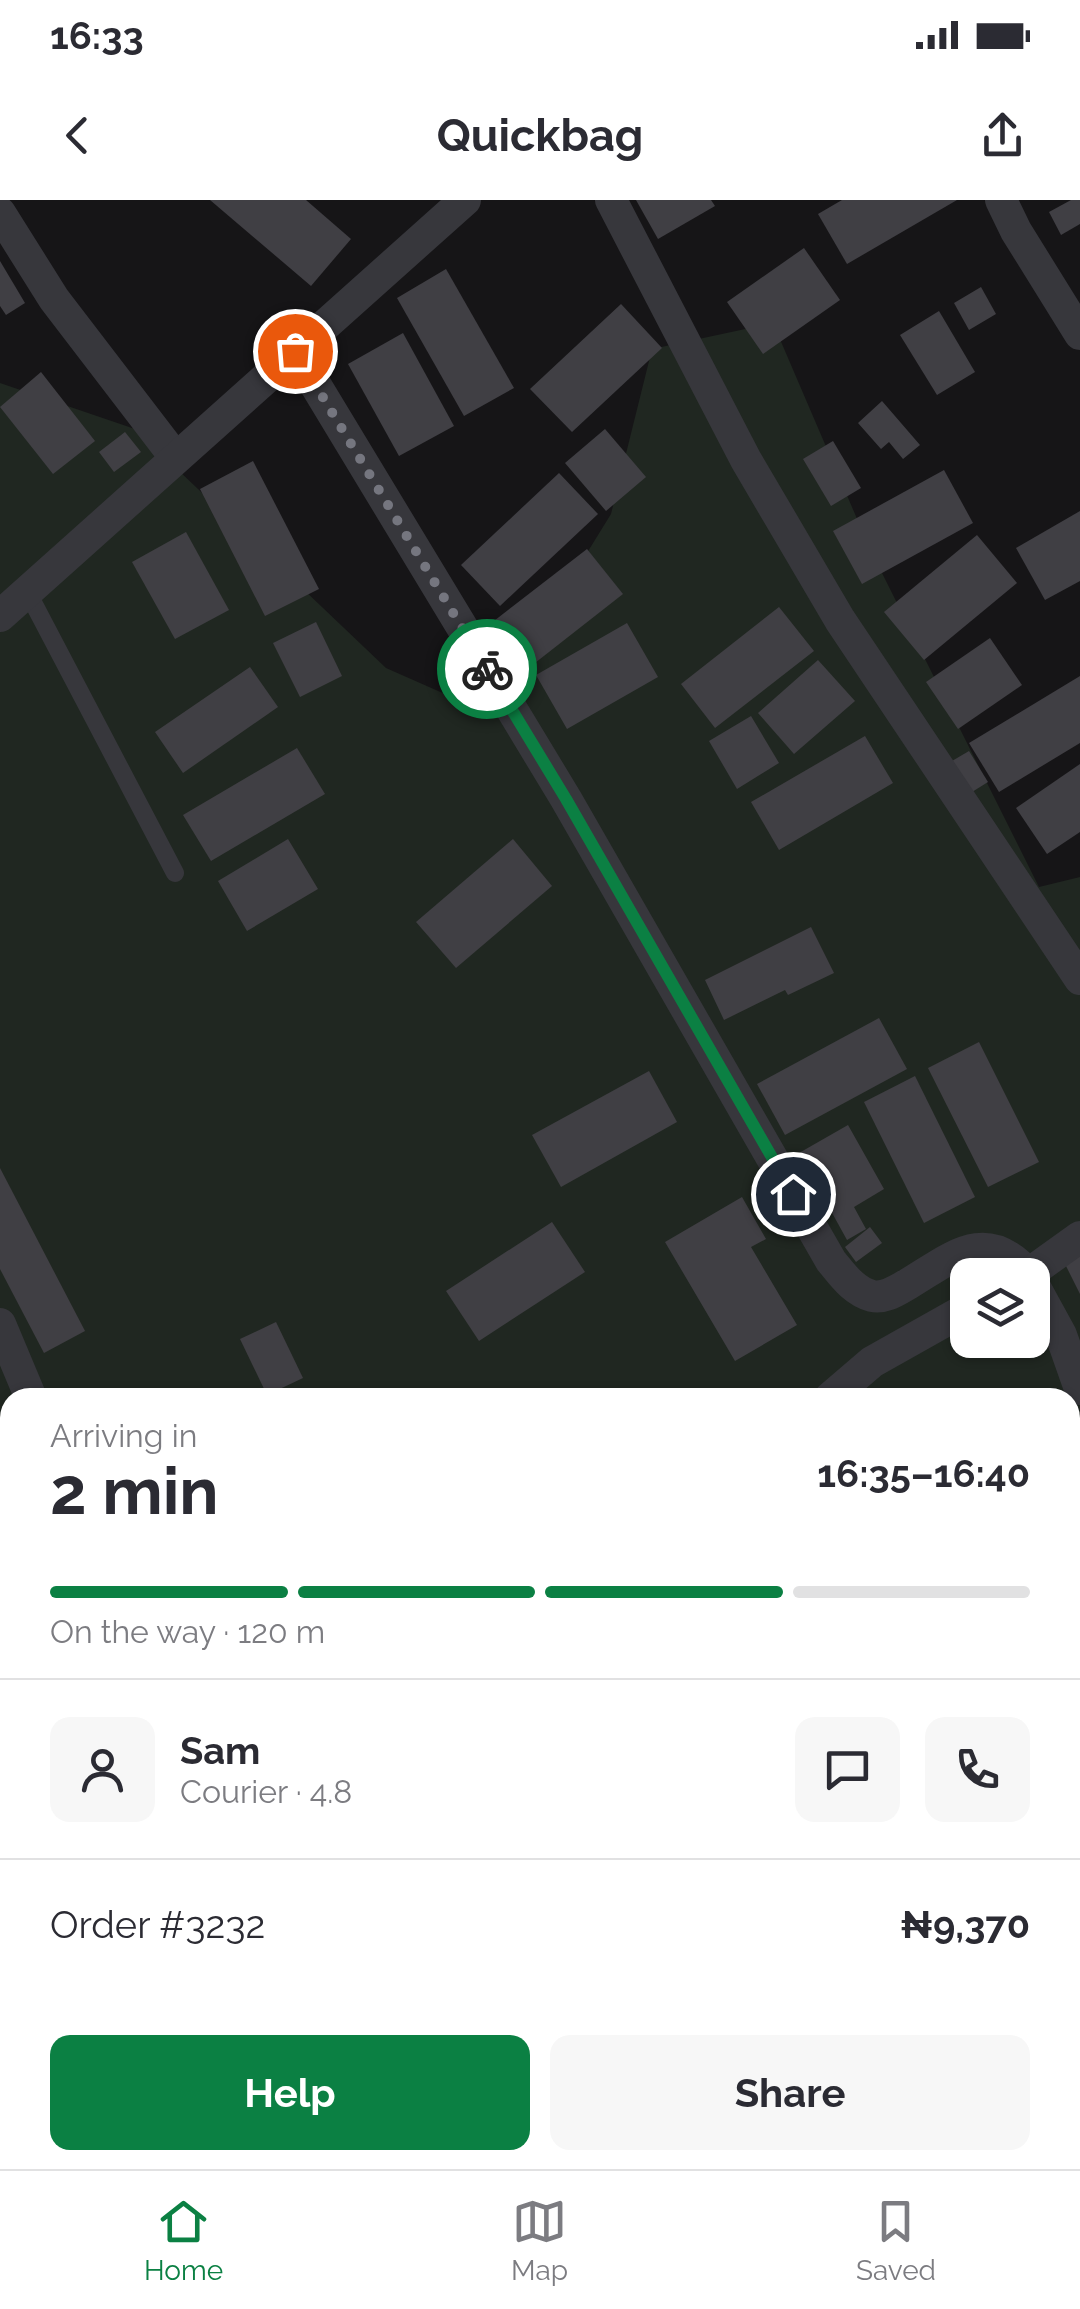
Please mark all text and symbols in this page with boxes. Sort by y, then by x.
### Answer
text: 16:33 [50,13,144,58]
icon: back [50,108,105,163]
icon: share [975,108,1030,163]
text: Quickbag [437,109,643,162]
pin [253,309,338,394]
icon: bag [268,324,323,379]
courier [437,619,537,719]
icon: bike [460,642,515,697]
pin [751,1152,836,1237]
icon: home [766,1167,821,1222]
map controls [950,1258,1050,1358]
button: layers [950,1258,1050,1358]
text: Arriving in [50,1417,197,1454]
text: 16:35–16:40 [817,1451,1030,1496]
text: 2 min [50,1453,219,1529]
text: On the way · 120 m [50,1613,325,1650]
button: person [50,1717,155,1822]
button: chat [795,1717,900,1822]
button: phone [925,1717,1030,1822]
text: Sam [180,1728,260,1773]
text: Courier · 4.8 [180,1773,352,1810]
text: Order #3232 [50,1902,265,1947]
text: ₦9,370 [900,1902,1030,1947]
button: Help [50,2035,530,2150]
button: Share [550,2035,1030,2150]
tab: Home [144,2194,223,2287]
tab: Map [511,2194,568,2287]
tab: Saved [856,2194,936,2287]

